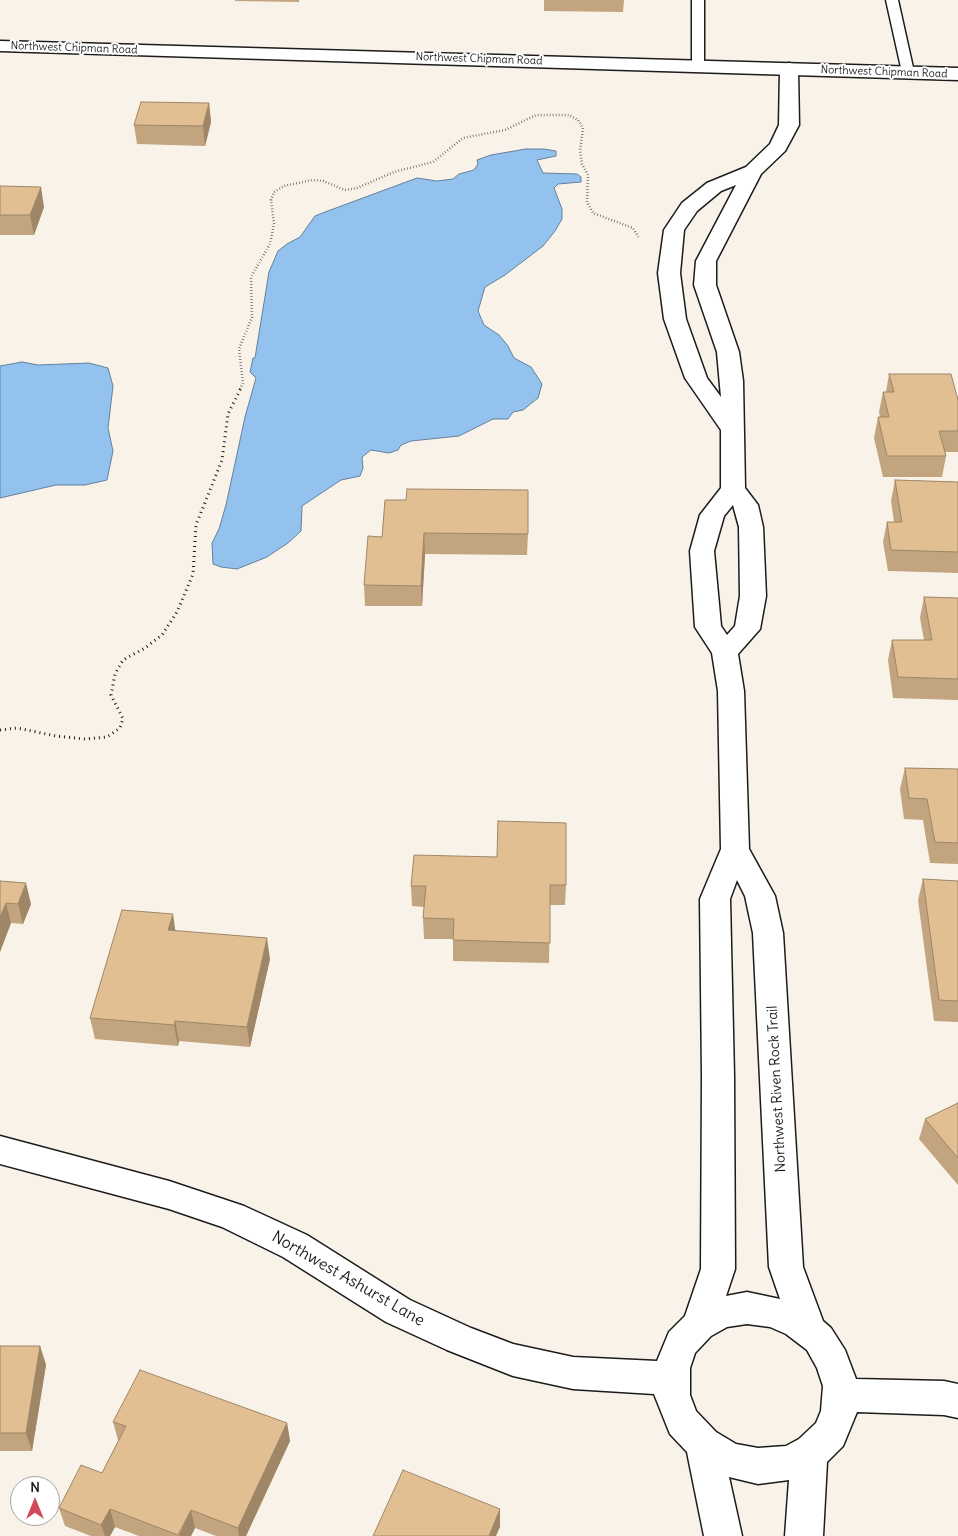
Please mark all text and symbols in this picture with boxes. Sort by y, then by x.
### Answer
street label: Northwest Chipman Road [10,39,138,57]
street label: Northwest Chipman Road [415,50,543,68]
street label: Northwest Chipman Road [820,63,948,81]
street label: Northwest Riven Rock Trail [764,1005,790,1173]
street label: Northwest Ashurst Lane [268,1227,428,1331]
north arrow [10,1476,60,1526]
text: N [30,1478,40,1496]

